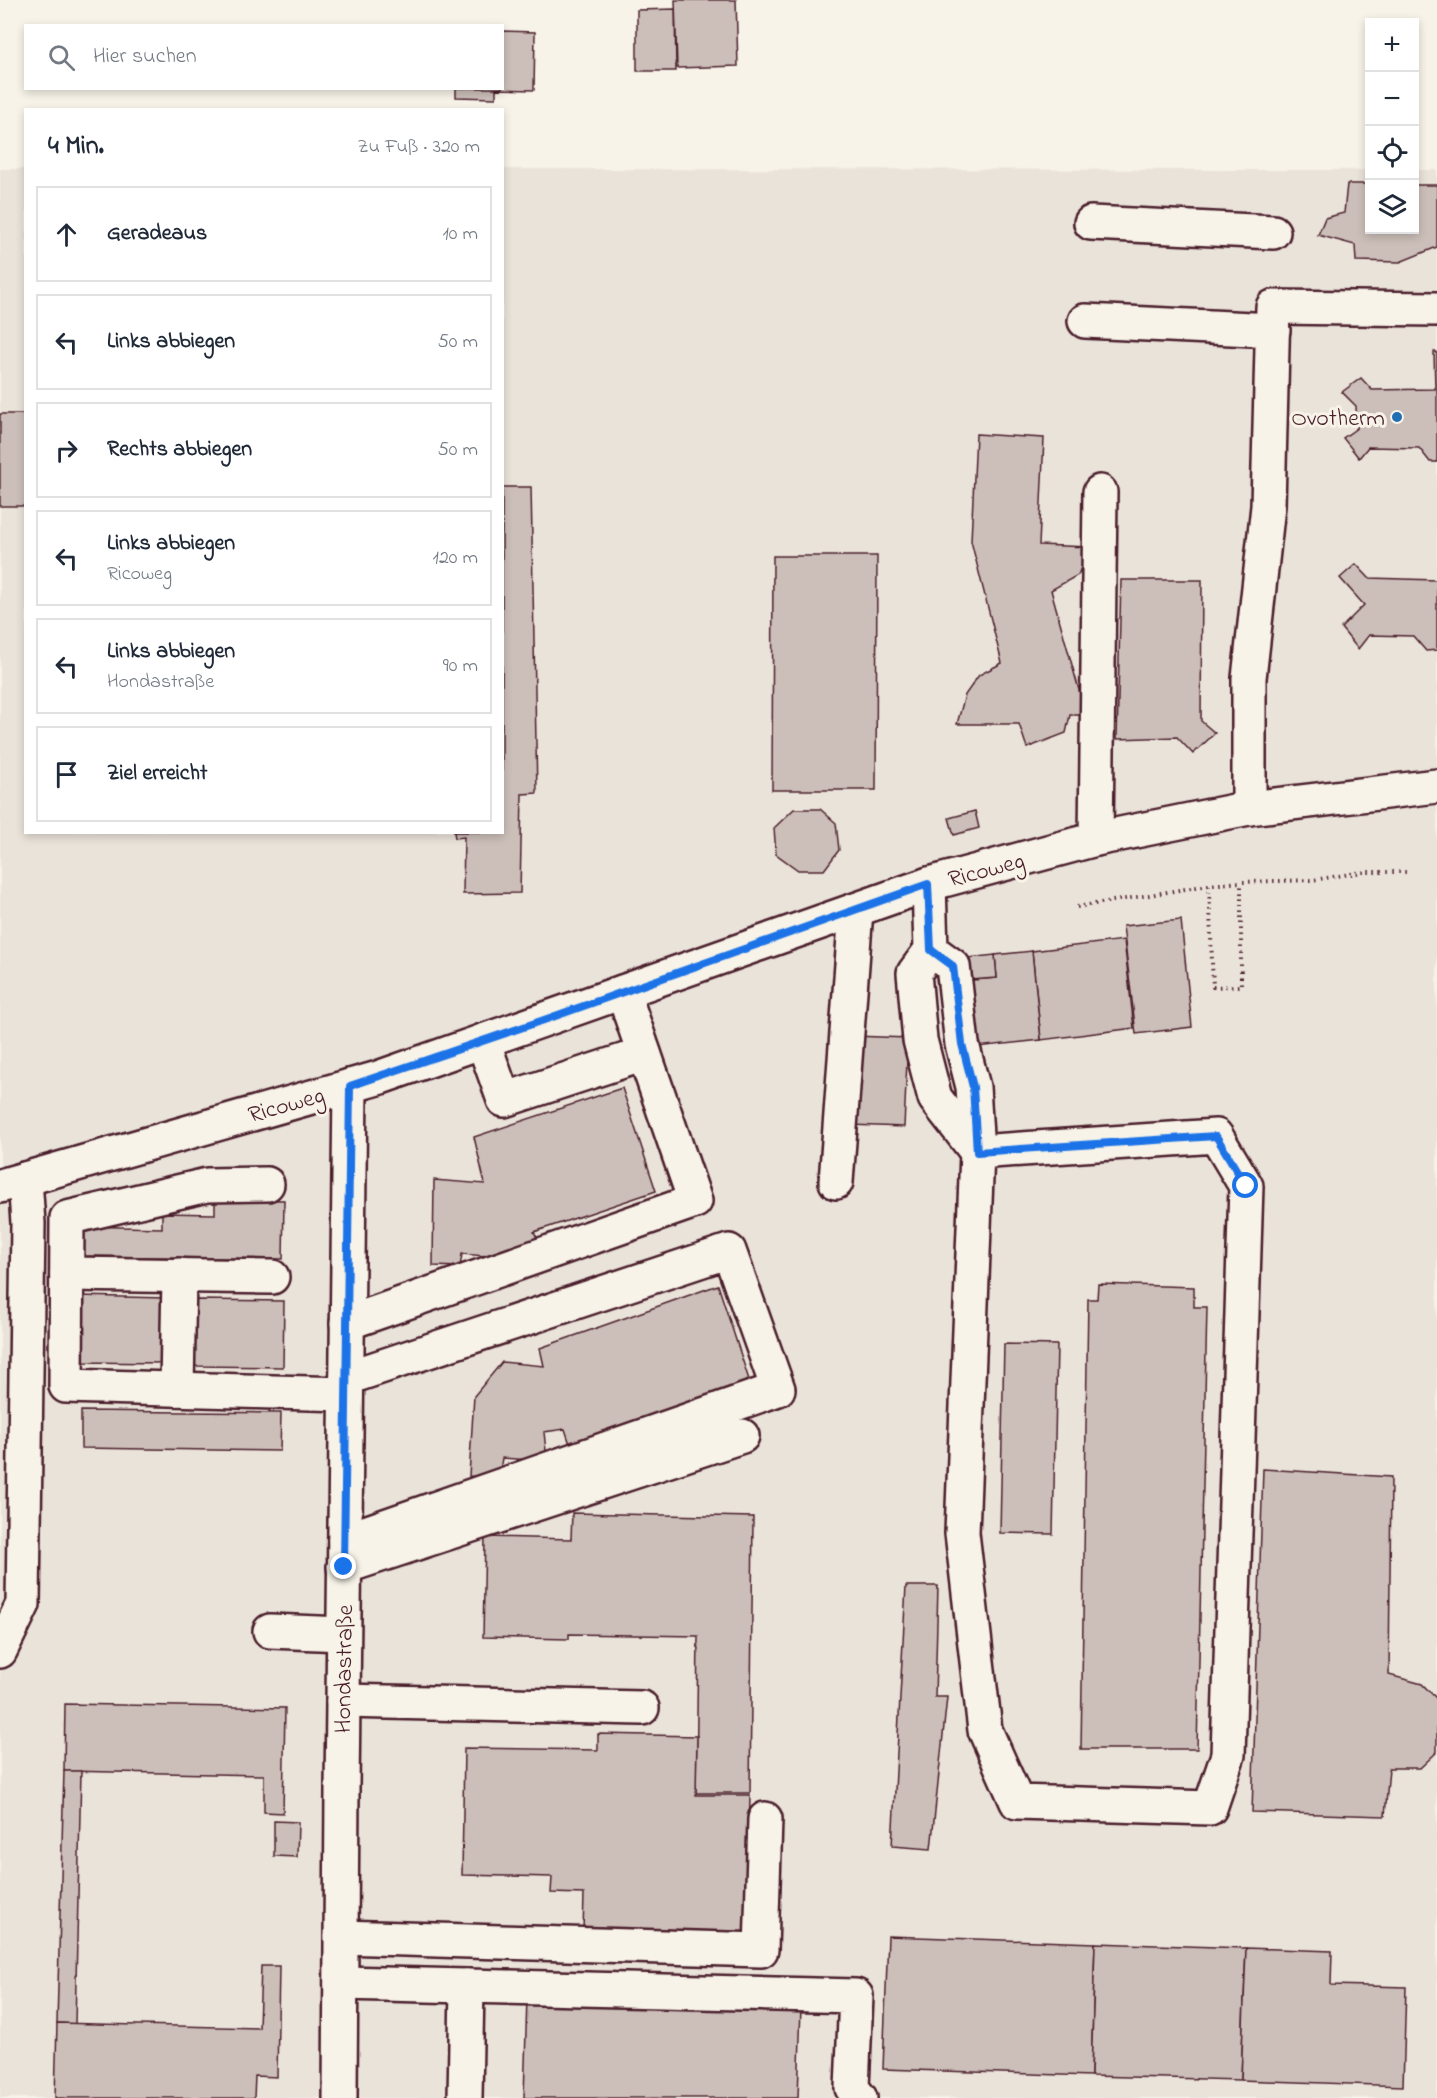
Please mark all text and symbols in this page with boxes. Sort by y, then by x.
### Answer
map controls [1365,18,1419,234]
button: + [1365,18,1419,72]
search box [24,24,504,90]
icon: search [45,41,78,74]
text: Hier suchen [93,41,197,73]
button: − [1365,72,1419,126]
button: locate [1365,126,1419,180]
text: 4 Min. [48,128,104,166]
text: Zu Fuß · 320 m [357,133,480,162]
button: layers [1365,180,1419,234]
icon: ahead [50,218,83,251]
text: Geradeaus [107,218,207,250]
text: 10 m [442,220,478,249]
icon: left [50,326,83,359]
text: Links abbiegen [107,326,235,358]
text: 50 m [437,328,478,357]
place label: Ovotherm [1291,402,1385,437]
marker: Ovotherm [1390,410,1404,424]
icon: right [50,434,83,467]
text: Rechts abbiegen [107,434,252,466]
text: 50 m [437,436,478,465]
text: Links abbiegen [107,528,235,560]
icon: left [50,542,83,575]
text: 120 m [433,544,478,573]
text: Ricoweg [107,560,172,589]
text: Links abbiegen [107,636,235,668]
icon: left [50,650,83,683]
text: 90 m [443,652,478,681]
text: Hondastraße [107,668,214,697]
icon: arrive [50,758,83,791]
text: Ziel erreicht [107,758,207,790]
street label: Ricoweg [944,844,1029,898]
street label: Ricoweg [244,1079,329,1134]
route start [1232,1172,1258,1198]
route end [330,1553,356,1579]
street label: Hondastraße [327,1604,364,1734]

